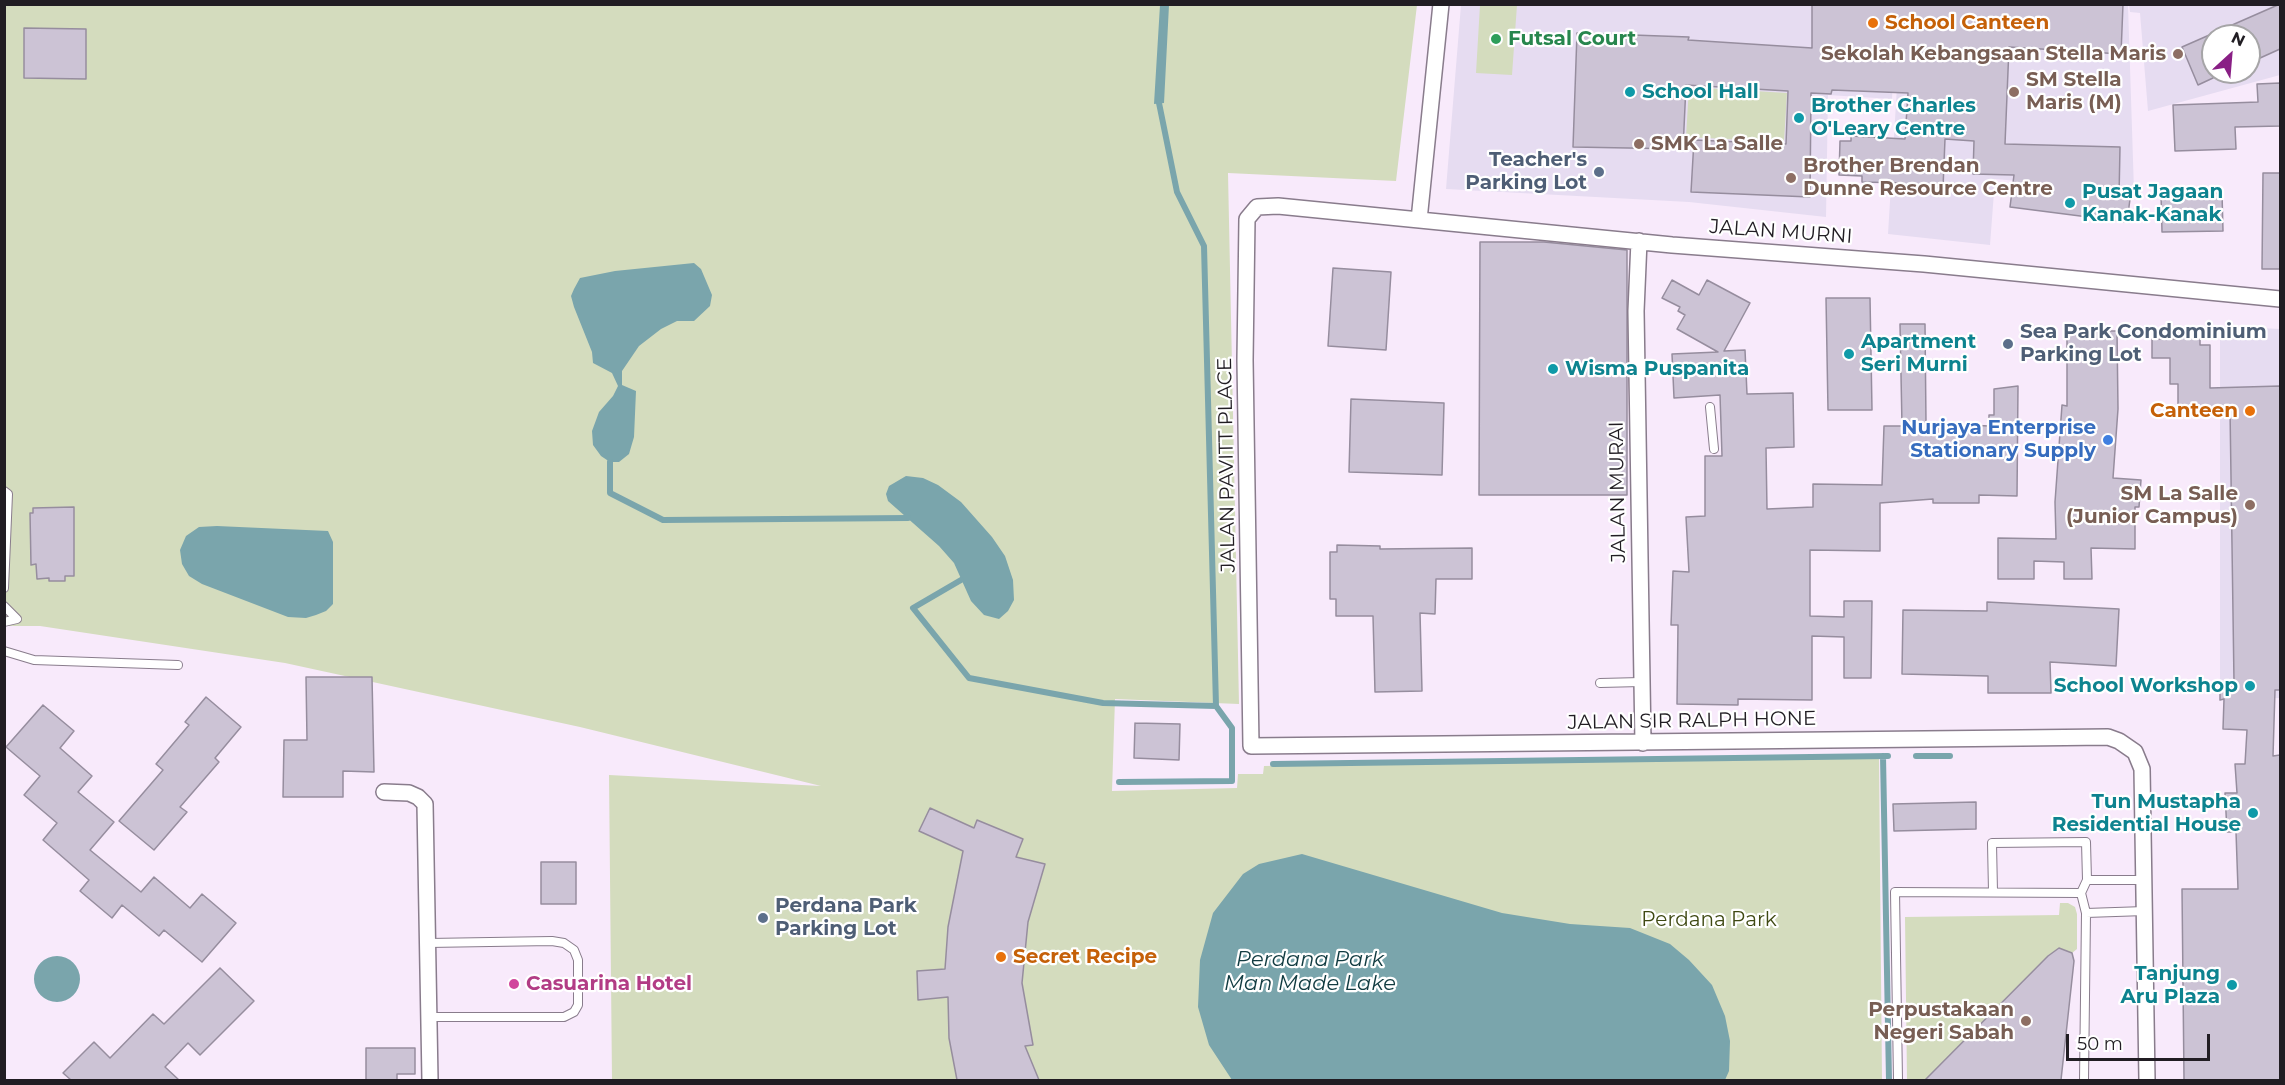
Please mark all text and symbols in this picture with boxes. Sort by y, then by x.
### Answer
place label: School Canteen [1885,11,2049,35]
marker: School Canteen [1866,16,1880,30]
north arrow [2201,24,2261,84]
place label: Futsal Court [1508,27,1636,51]
text: N [2228,28,2248,51]
marker: Futsal Court [1489,32,1503,46]
place label: Sekolah Kebangsaan Stella Maris [1821,42,2166,66]
marker: Sekolah Kebangsaan Stella Maris [2171,47,2185,61]
place label: SM Stella Maris (M) [2026,68,2122,115]
place label: School Hall [1642,80,1759,104]
marker: School Hall [1623,85,1637,99]
marker: SM Stella Maris (M) [2007,85,2021,99]
place label: Brother Charles O'Leary Centre [1811,94,1976,141]
marker: Brother Charles O'Leary Centre [1792,111,1806,125]
place label: SMK La Salle [1651,132,1783,156]
marker: SMK La Salle [1632,137,1646,151]
place label: Teacher's Parking Lot [1465,148,1587,195]
place label: Brother Brendan Dunne Resource Centre [1803,154,2053,201]
marker: Teacher's Parking Lot [1592,165,1606,179]
marker: Brother Brendan Dunne Resource Centre [1784,171,1798,185]
place label: Pusat Jagaan Kanak-Kanak [2082,180,2223,227]
marker: Pusat Jagaan Kanak-Kanak [2063,196,2077,210]
street label: JALAN MURNI [1709,215,1853,249]
place label: Sea Park Condominium Parking Lot [2020,320,2267,367]
place label: Apartment Seri Murni [1861,330,1976,377]
marker: Sea Park Condominium Parking Lot [2001,337,2015,351]
marker: Apartment Seri Murni [1842,347,1856,361]
place label: Wisma Puspanita [1565,357,1749,381]
street label: JALAN PAVITT PLACE [1213,358,1241,572]
marker: Wisma Puspanita [1546,362,1560,376]
place label: Canteen [2150,399,2238,423]
marker: Canteen [2243,404,2257,418]
place label: Nurjaya Enterprise Stationary Supply [1901,416,2096,463]
street label: JALAN MURAI [1605,421,1631,563]
marker: Nurjaya Enterprise Stationary Supply [2101,433,2115,447]
place label: SM La Salle (Junior Campus) [2066,482,2238,529]
marker: SM La Salle (Junior Campus) [2243,498,2257,512]
place label: School Workshop [2054,674,2238,698]
marker: School Workshop [2243,679,2257,693]
street label: JALAN SIR RALPH HONE [1567,707,1817,735]
place label: Tun Mustapha Residential House [2052,790,2241,837]
marker: Tun Mustapha Residential House [2246,806,2260,820]
place label: Perdana Park Parking Lot [775,894,917,941]
park label: Perdana Park [1641,908,1777,932]
marker: Perdana Park Parking Lot [756,911,770,925]
place label: Secret Recipe [1013,945,1157,969]
water label: Perdana Park Man Made Lake [1224,947,1396,997]
marker: Secret Recipe [994,950,1008,964]
place label: Tanjung Aru Plaza [2120,962,2220,1009]
place label: Casuarina Hotel [526,972,692,996]
marker: Casuarina Hotel [507,977,521,991]
marker: Tanjung Aru Plaza [2225,978,2239,992]
place label: Perpustakaan Negeri Sabah [1868,998,2014,1045]
marker: Perpustakaan Negeri Sabah [2019,1014,2033,1028]
scale bar [2069,1022,2213,1060]
text: 50 m [2077,1033,2123,1055]

